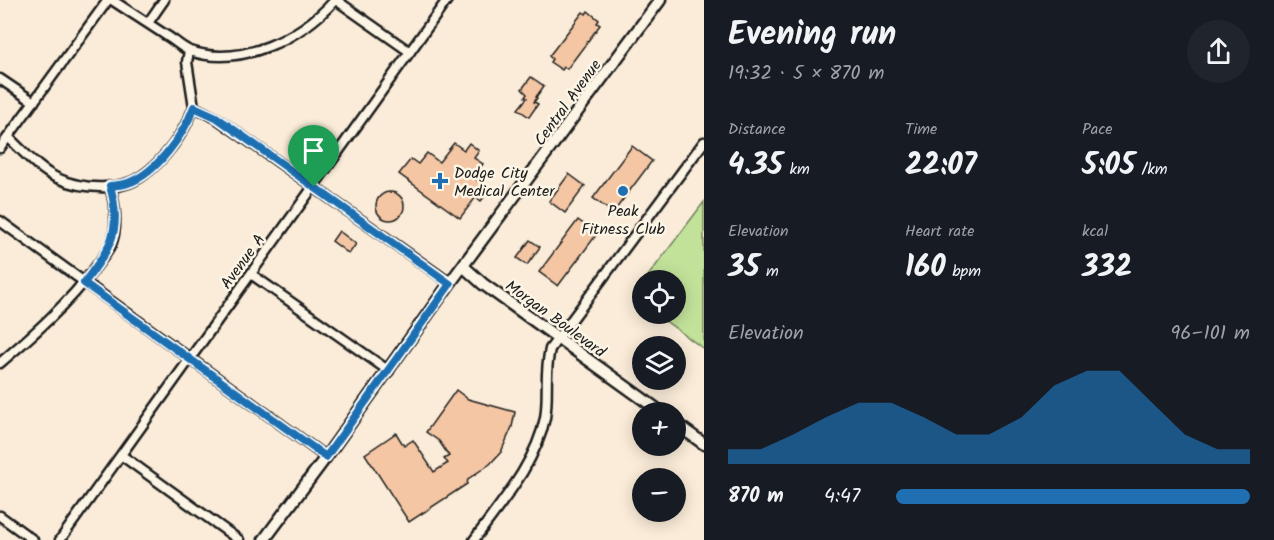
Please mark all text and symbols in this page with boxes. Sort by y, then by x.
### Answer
text: Evening run [728,9,896,62]
button: share [1187,20,1250,83]
street label: Central Avenue [528,54,608,151]
text: 19:32 · 5 × 870 m [728,58,885,90]
text: Distance [728,117,786,142]
text: Time [905,117,937,142]
text: Pace [1082,117,1113,142]
pin [288,125,339,187]
icon: arrive [297,134,330,167]
text: 4.35 [728,142,783,190]
text: 22:07 [905,142,977,190]
text: 5:05 [1082,142,1135,190]
text: km [783,157,810,182]
text: /km [1135,157,1167,182]
place label: Dodge City Medical Center [454,161,556,204]
marker: Dodge City Medical Center [431,172,449,190]
marker: Peak Fitness Club [616,184,630,198]
place label: Peak Fitness Club [581,199,665,242]
text: Elevation [728,219,789,244]
text: Heart rate [905,219,975,244]
text: kcal [1082,219,1108,244]
street label: Avenue A [215,229,272,295]
text: 35 [728,244,760,292]
text: 160 [905,244,946,292]
text: 332 [1082,244,1132,292]
text: m [760,259,779,284]
text: bpm [946,259,981,284]
map controls [632,270,686,522]
button: locate [632,270,686,324]
street label: Morgan Boulevard [500,274,611,365]
text: Elevation [728,318,804,350]
text: 96–101 m [1170,318,1250,350]
button: layers [632,336,686,390]
button: + [632,402,686,456]
button: − [632,468,686,522]
text: 870 m [728,481,784,513]
text: 4:47 [824,481,860,513]

